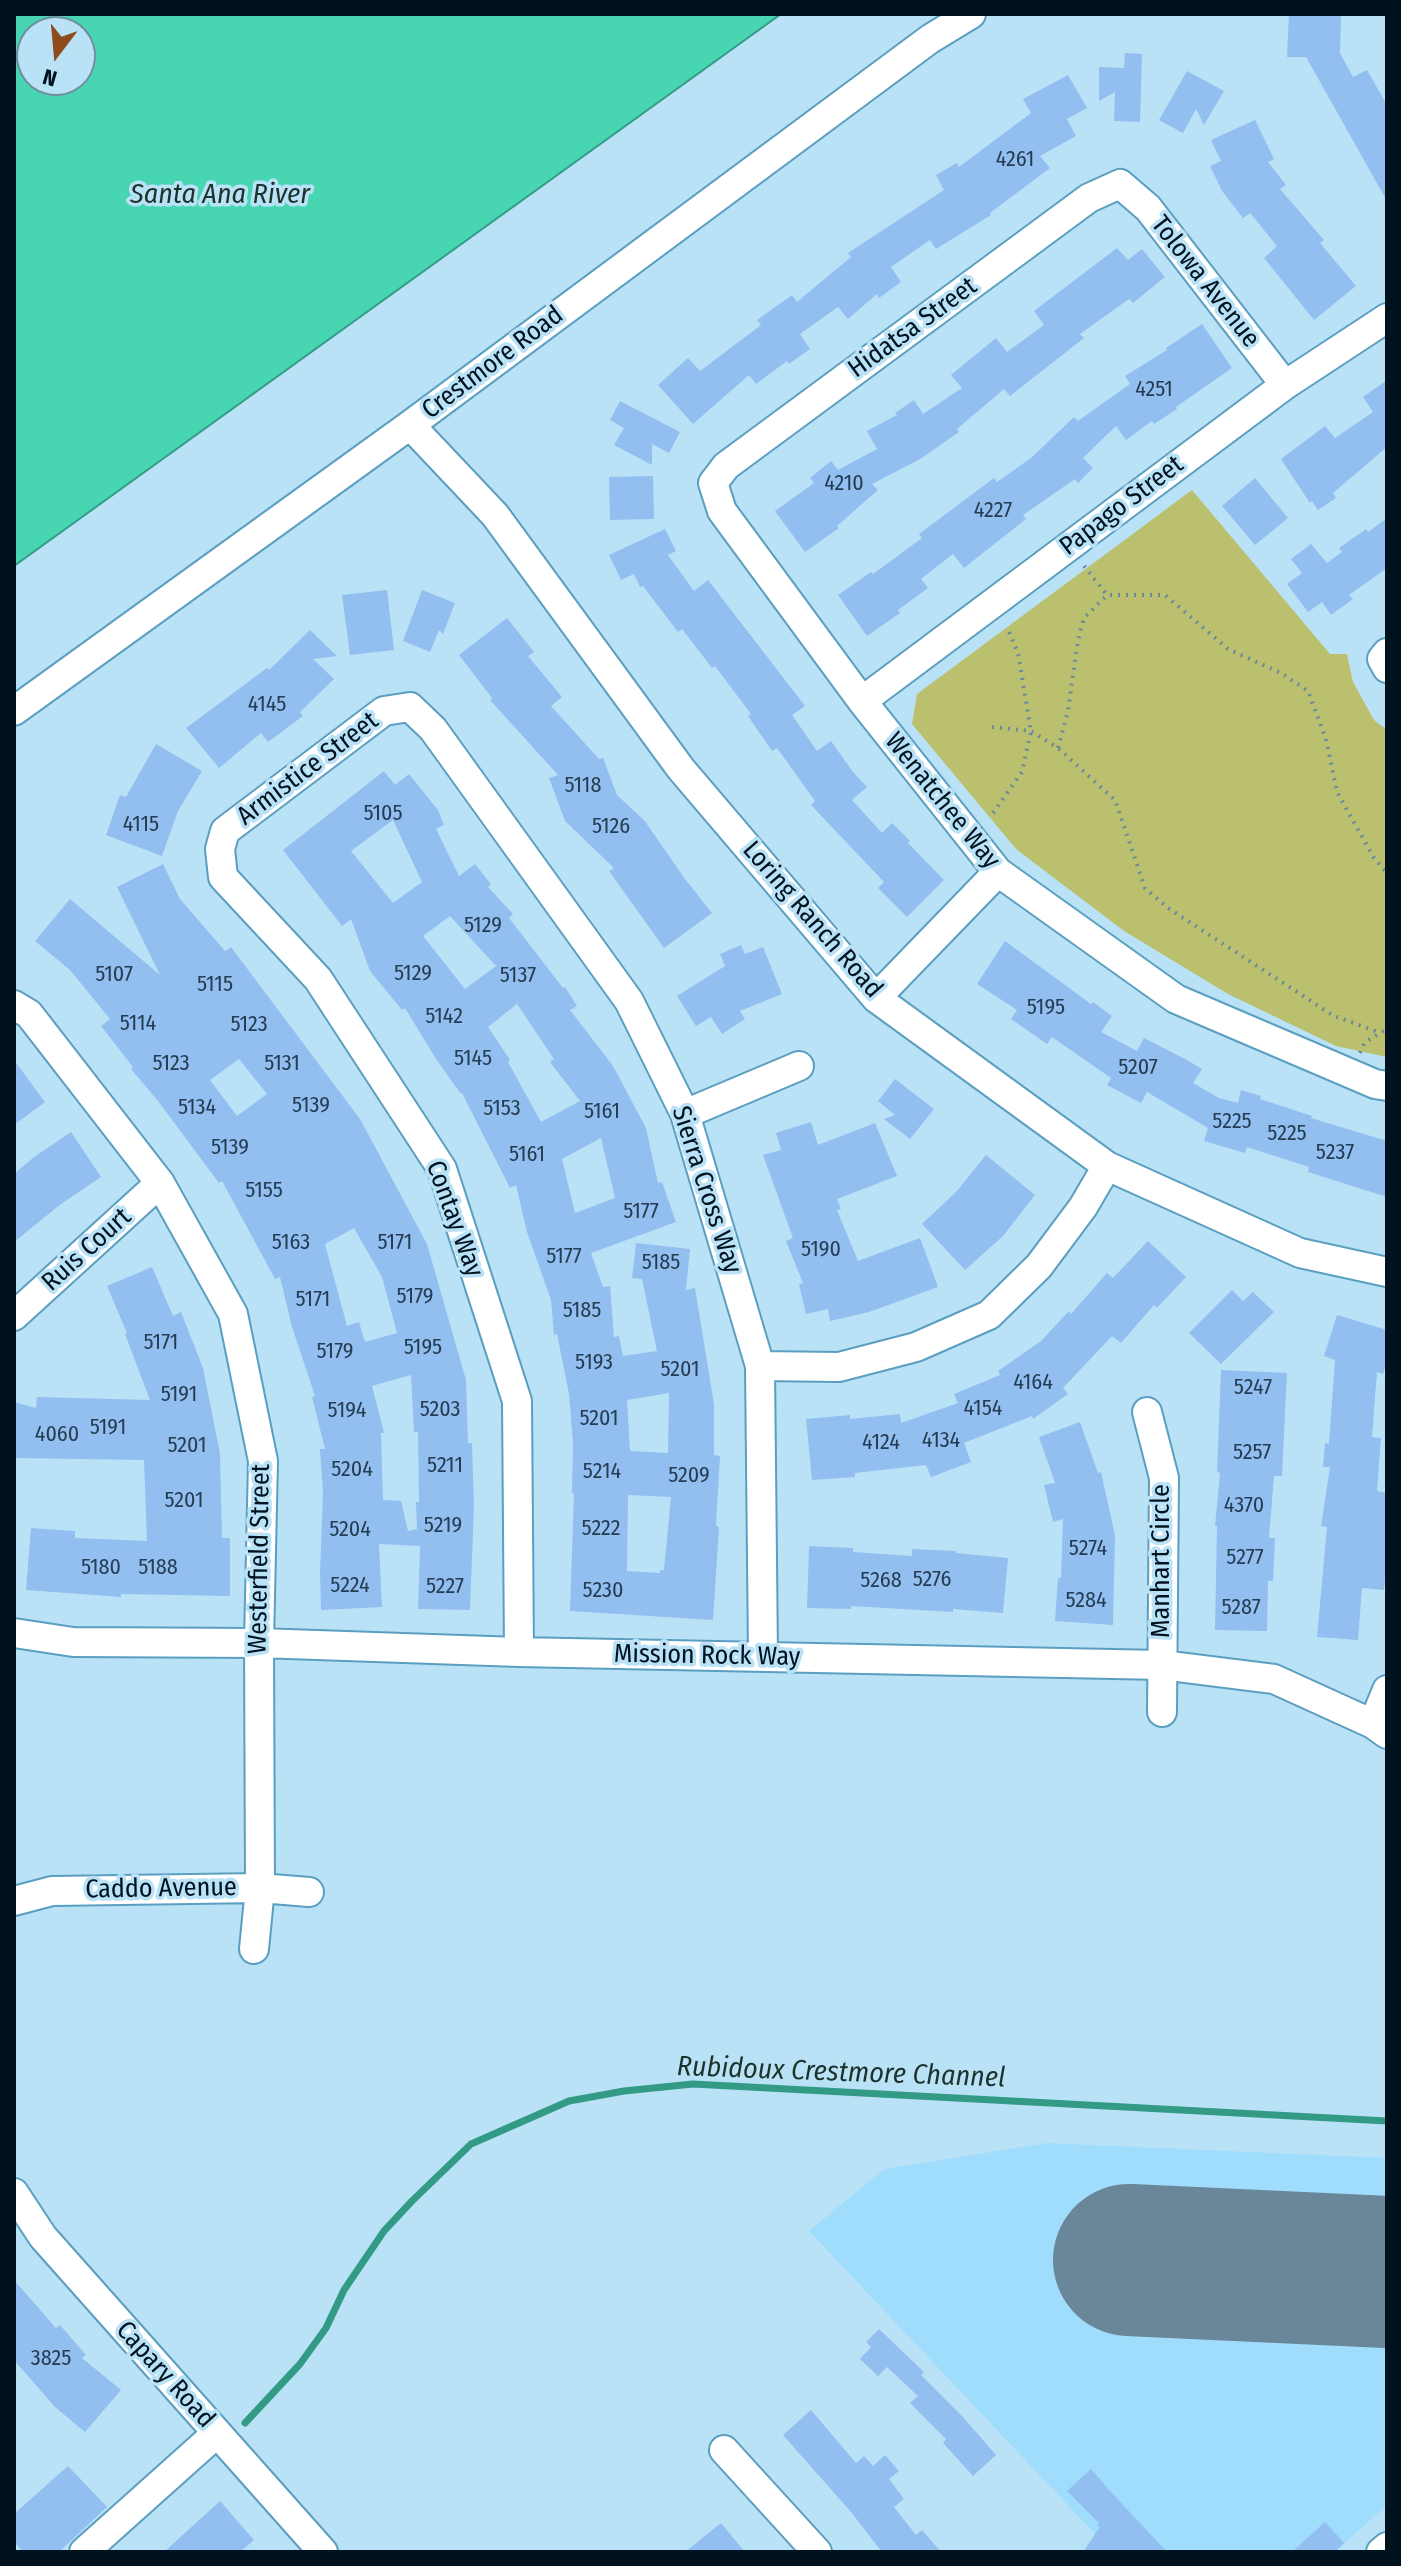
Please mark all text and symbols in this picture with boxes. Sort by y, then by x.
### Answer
north arrow [16,16,96,96]
text: N [40,63,60,92]
house number: 4261 [996,147,1034,173]
water label: Santa Ana River [130,178,310,212]
street label: Tolowa Avenue [1144,210,1266,354]
street label: Hidatsa Street [843,271,983,385]
street label: Crestmore Road [416,300,570,426]
house number: 4251 [1135,377,1173,403]
street label: Papago Street [1054,449,1190,563]
house number: 4210 [824,471,864,497]
house number: 4227 [974,498,1012,524]
house number: 4145 [248,692,286,718]
street label: Armistice Street [231,706,385,832]
street label: Wenatchee Way [878,727,1006,875]
house number: 5118 [565,773,601,799]
house number: 5105 [363,801,403,827]
house number: 4115 [123,812,159,838]
house number: 5126 [592,814,630,840]
street label: Loring Ranch Road [735,835,889,1005]
house number: 5129 [464,913,502,939]
house number: 5129 [394,961,432,987]
house number: 5107 [95,962,133,988]
house number: 5137 [500,963,536,989]
house number: 5115 [197,972,233,998]
house number: 5195 [1027,995,1065,1021]
house number: 5142 [425,1004,463,1030]
house number: 5114 [120,1011,156,1037]
house number: 5123 [230,1012,268,1038]
house number: 5145 [454,1046,492,1072]
house number: 5123 [152,1051,190,1077]
house number: 5131 [264,1051,300,1077]
house number: 5207 [1118,1055,1158,1081]
house number: 5139 [292,1093,330,1119]
house number: 5134 [178,1095,216,1121]
house number: 5153 [483,1096,521,1122]
house number: 5161 [584,1099,620,1125]
street label: Sierra Cross Way [664,1102,748,1278]
house number: 5225 [1212,1109,1252,1135]
house number: 5225 [1267,1121,1307,1147]
house number: 5139 [211,1135,249,1161]
house number: 5237 [1316,1140,1354,1166]
house number: 5161 [509,1142,545,1168]
street label: Contay Way [419,1157,489,1281]
house number: 5155 [245,1178,283,1204]
house number: 5177 [623,1199,659,1225]
street label: Ruis Court [36,1202,138,1298]
house number: 5163 [272,1230,310,1256]
house number: 5171 [378,1230,412,1256]
house number: 5190 [801,1237,841,1263]
house number: 5177 [546,1244,582,1270]
house number: 5185 [642,1250,680,1276]
house number: 5179 [397,1284,433,1310]
house number: 5171 [296,1287,330,1313]
house number: 5185 [563,1298,601,1324]
house number: 5171 [144,1330,178,1356]
house number: 5195 [404,1335,442,1361]
house number: 5179 [317,1339,353,1365]
house number: 5193 [575,1350,613,1376]
house number: 5201 [660,1357,700,1383]
house number: 4164 [1013,1370,1053,1396]
house number: 5247 [1234,1375,1272,1401]
house number: 5191 [161,1382,197,1408]
house number: 4154 [964,1396,1002,1422]
house number: 5203 [420,1397,460,1423]
house number: 5194 [328,1398,366,1424]
house number: 5201 [579,1406,619,1432]
house number: 5191 [90,1415,126,1441]
house number: 4060 [35,1422,79,1448]
house number: 4134 [922,1428,960,1454]
house number: 4124 [862,1430,900,1456]
house number: 5201 [167,1433,207,1459]
house number: 5257 [1233,1440,1271,1466]
house number: 5211 [427,1453,463,1479]
house number: 5204 [331,1457,373,1483]
house number: 5214 [583,1459,621,1485]
house number: 5209 [668,1463,710,1489]
street label: Westerfield Street [243,1464,277,1654]
street label: Manhart Circle [1146,1484,1178,1638]
house number: 5201 [164,1488,204,1514]
house number: 4370 [1224,1493,1264,1519]
house number: 5219 [424,1513,462,1539]
house number: 5222 [582,1516,620,1542]
house number: 5204 [329,1517,371,1543]
house number: 5274 [1069,1536,1107,1562]
house number: 5277 [1226,1545,1264,1571]
house number: 5180 [81,1555,121,1581]
house number: 5188 [138,1555,178,1581]
house number: 5276 [913,1567,951,1593]
house number: 5268 [860,1568,902,1594]
house number: 5224 [330,1573,370,1599]
house number: 5227 [426,1574,464,1600]
house number: 5230 [583,1578,623,1604]
house number: 5284 [1065,1588,1107,1614]
house number: 5287 [1221,1595,1261,1621]
street label: Mission Rock Way [614,1639,800,1673]
street label: Caddo Avenue [85,1872,237,1906]
water label: Rubidoux Crestmore Channel [676,2050,1006,2096]
street label: Capary Road [109,2315,221,2435]
house number: 3825 [31,2346,71,2372]

